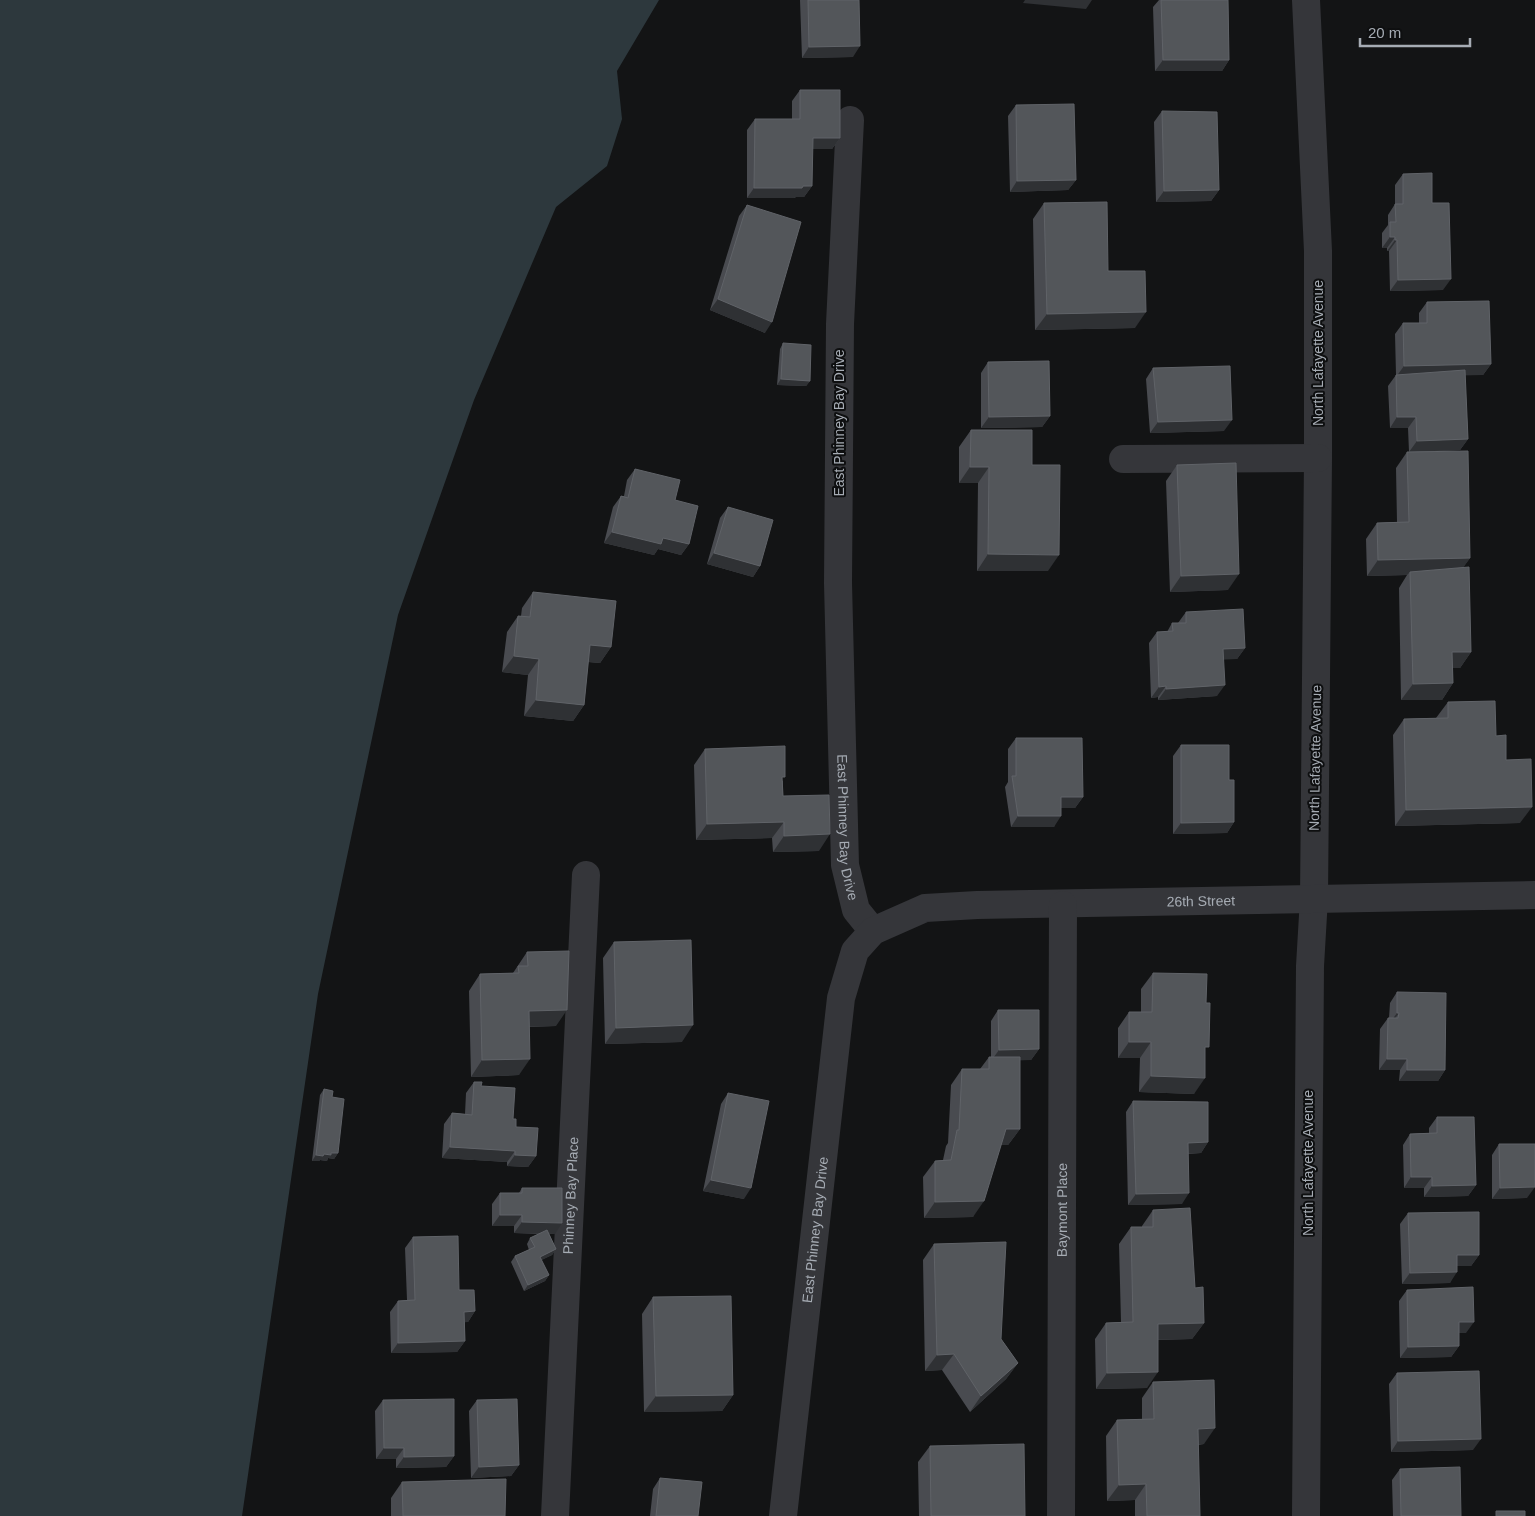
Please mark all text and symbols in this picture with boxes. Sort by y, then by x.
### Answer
scale bar [1360,15,1470,47]
text: 20 m [1368,24,1401,41]
street label: North Lafayette Avenue [1310,280,1326,426]
street label: East Phinney Bay Drive [831,349,847,497]
street label: North Lafayette Avenue [1306,685,1324,831]
street label: East Phinney Bay Drive [834,754,861,902]
street label: 26th Street [1166,892,1235,910]
street label: North Lafayette Avenue [1300,1090,1316,1236]
street label: Phinney Bay Place [560,1136,581,1255]
street label: East Phinney Bay Drive [799,1156,831,1304]
street label: Baymont Place [1054,1163,1070,1257]

